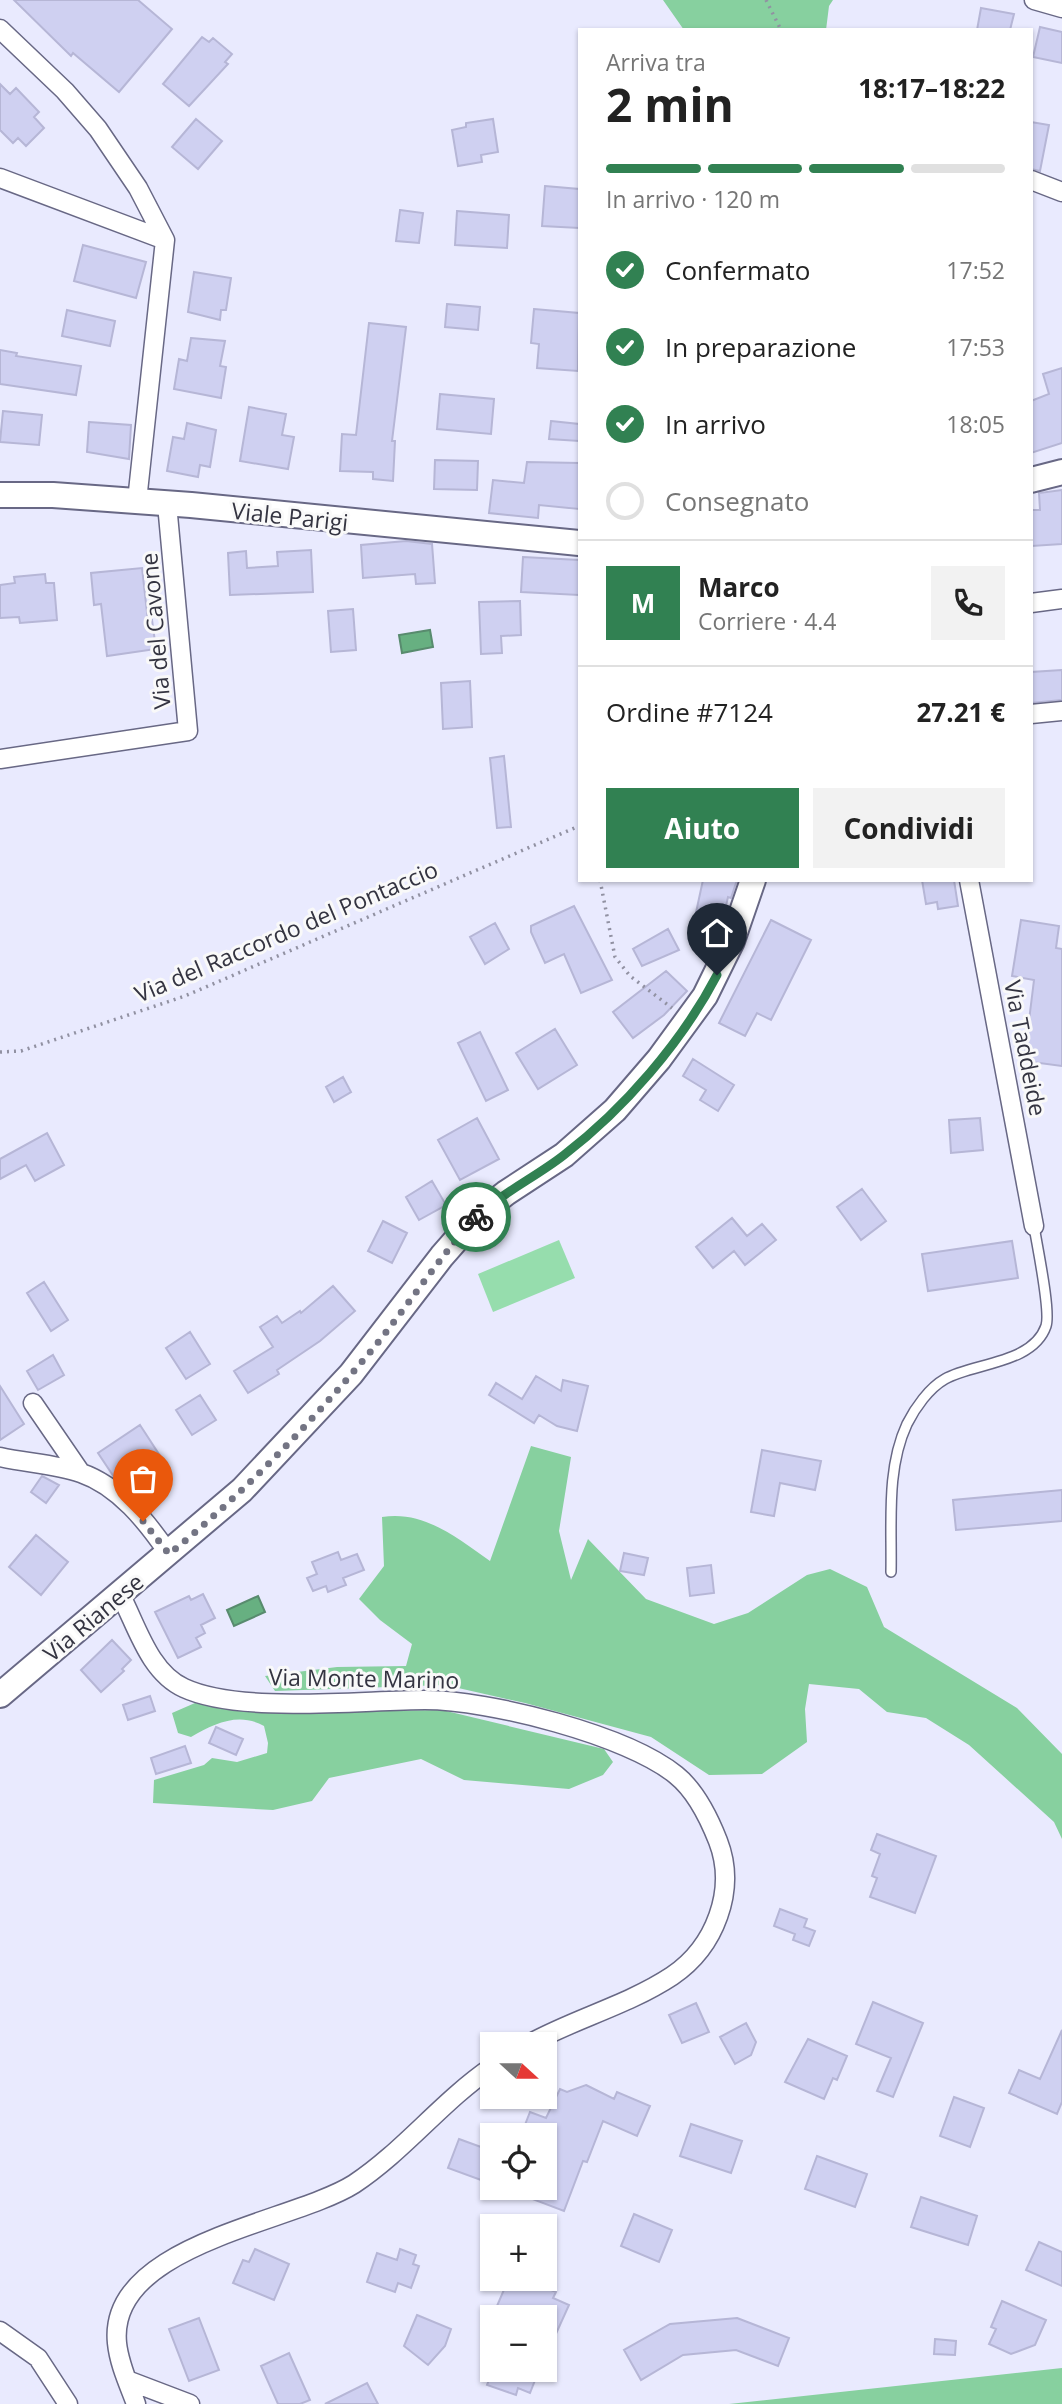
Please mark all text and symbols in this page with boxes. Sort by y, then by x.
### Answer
text: Arriva tra [606,46,706,78]
text: 18:17–18:22 [858,70,1005,106]
text: 2 min [606,73,734,135]
text: In arrivo · 120 m [606,183,780,215]
icon: check [606,251,644,289]
text: Confermato [665,252,810,288]
text: 17:52 [946,254,1005,286]
icon: check [606,328,644,366]
text: In preparazione [665,329,856,365]
text: 17:53 [946,331,1005,363]
icon: check [606,405,644,443]
text: In arrivo [665,406,766,442]
text: 18:05 [946,408,1005,440]
text: Consegnato [665,483,809,519]
street label: Viale Parigi [230,494,350,538]
street label: Via del Cavone [132,552,178,710]
button: phone [931,566,1005,640]
text: Marco [698,569,780,605]
text: M [631,585,655,621]
text: Corriere · 4.4 [698,605,837,637]
text: Ordine #7124 [606,694,773,730]
text: 27.21 € [917,694,1005,730]
button: Aiuto [606,788,799,868]
button: Condividi [813,788,1005,868]
street label: Via del Raccordo del Pontaccio [130,853,442,1009]
pin [687,903,747,975]
icon: home [698,914,736,952]
street label: Via Taddeide [997,977,1055,1119]
courier [441,1182,511,1252]
icon: bike [457,1198,495,1236]
pin [113,1449,173,1521]
icon: bag [124,1460,162,1498]
street label: Via Rianese [36,1566,150,1668]
street label: Via Monte Marino [268,1660,460,1696]
north arrow [480,2032,556,2109]
map controls [480,2032,557,2382]
button: locate [480,2123,557,2200]
button: + [480,2214,557,2291]
button: − [480,2305,557,2382]

